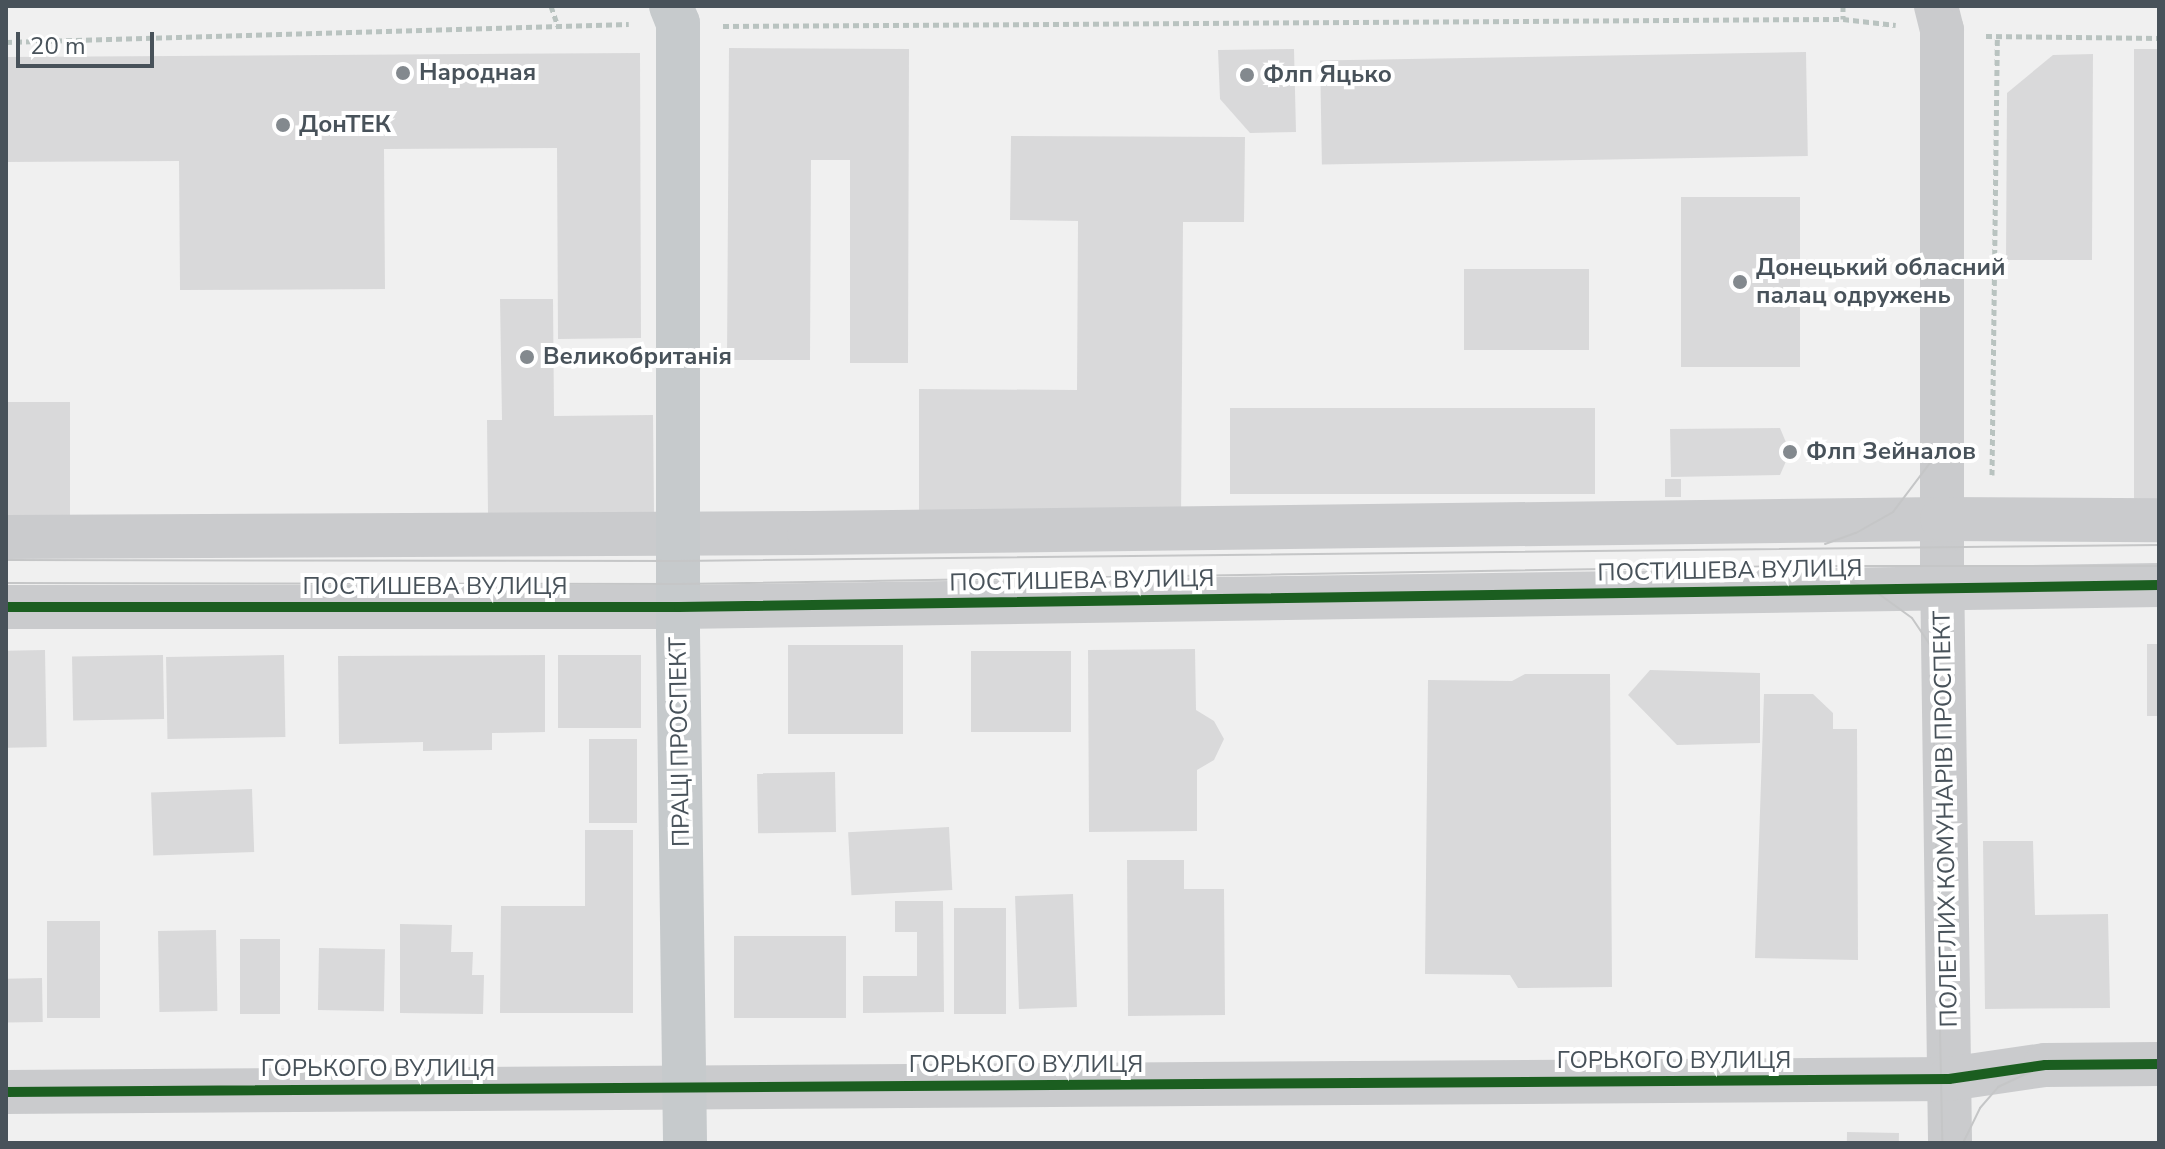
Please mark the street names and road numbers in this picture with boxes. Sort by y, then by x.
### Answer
street label: ПОСТИШЕВА ВУЛИЦЯ [1597,554,1863,588]
street label: ПОСТИШЕВА ВУЛИЦЯ [949,564,1215,598]
street label: ПОСТИШЕВА ВУЛИЦЯ [302,573,568,601]
street label: ПОЛЕГЛИХ КОМУНАРІВ ПРОСПЕКТ [1928,610,1964,1028]
street label: ПРАЦІ ПРОСПЕКТ [664,637,696,847]
street label: ГОРЬКОГО ВУЛИЦЯ [1557,1047,1791,1075]
street label: ГОРЬКОГО ВУЛИЦЯ [909,1051,1143,1079]
street label: ГОРЬКОГО ВУЛИЦЯ [261,1055,495,1083]

